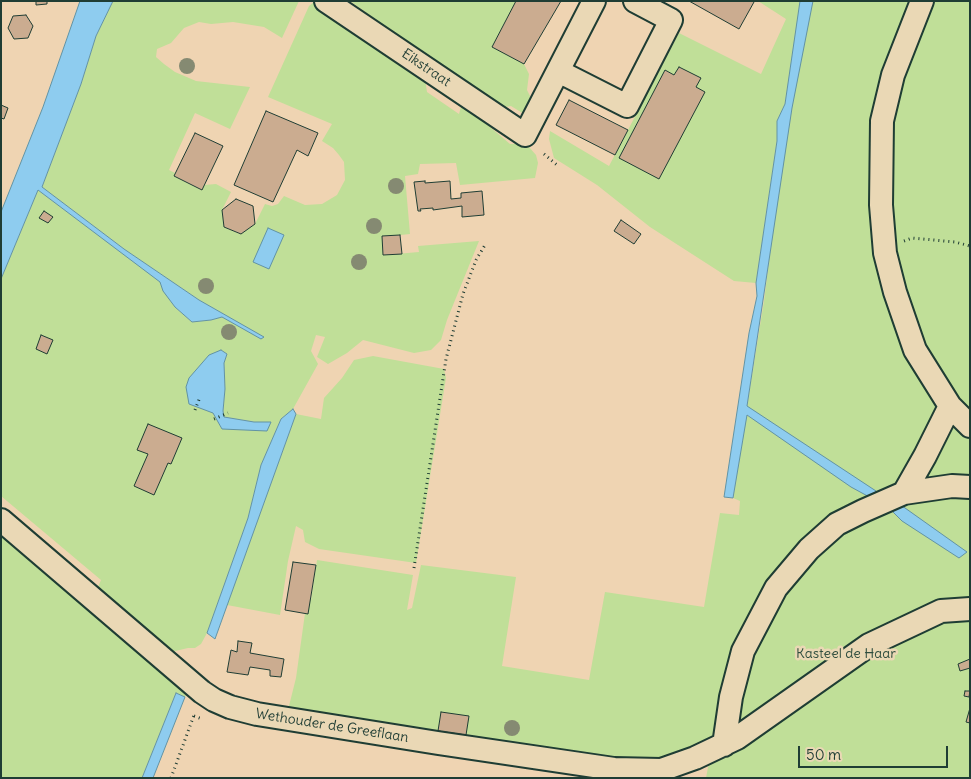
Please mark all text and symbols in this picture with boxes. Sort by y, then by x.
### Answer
street label: Eikstraat [398,45,454,91]
park label: Kasteel de Haar [796,646,896,662]
street label: Wethouder de Greeflaan [254,706,410,746]
scale bar [801,736,951,768]
text: 50 m [806,745,841,764]

